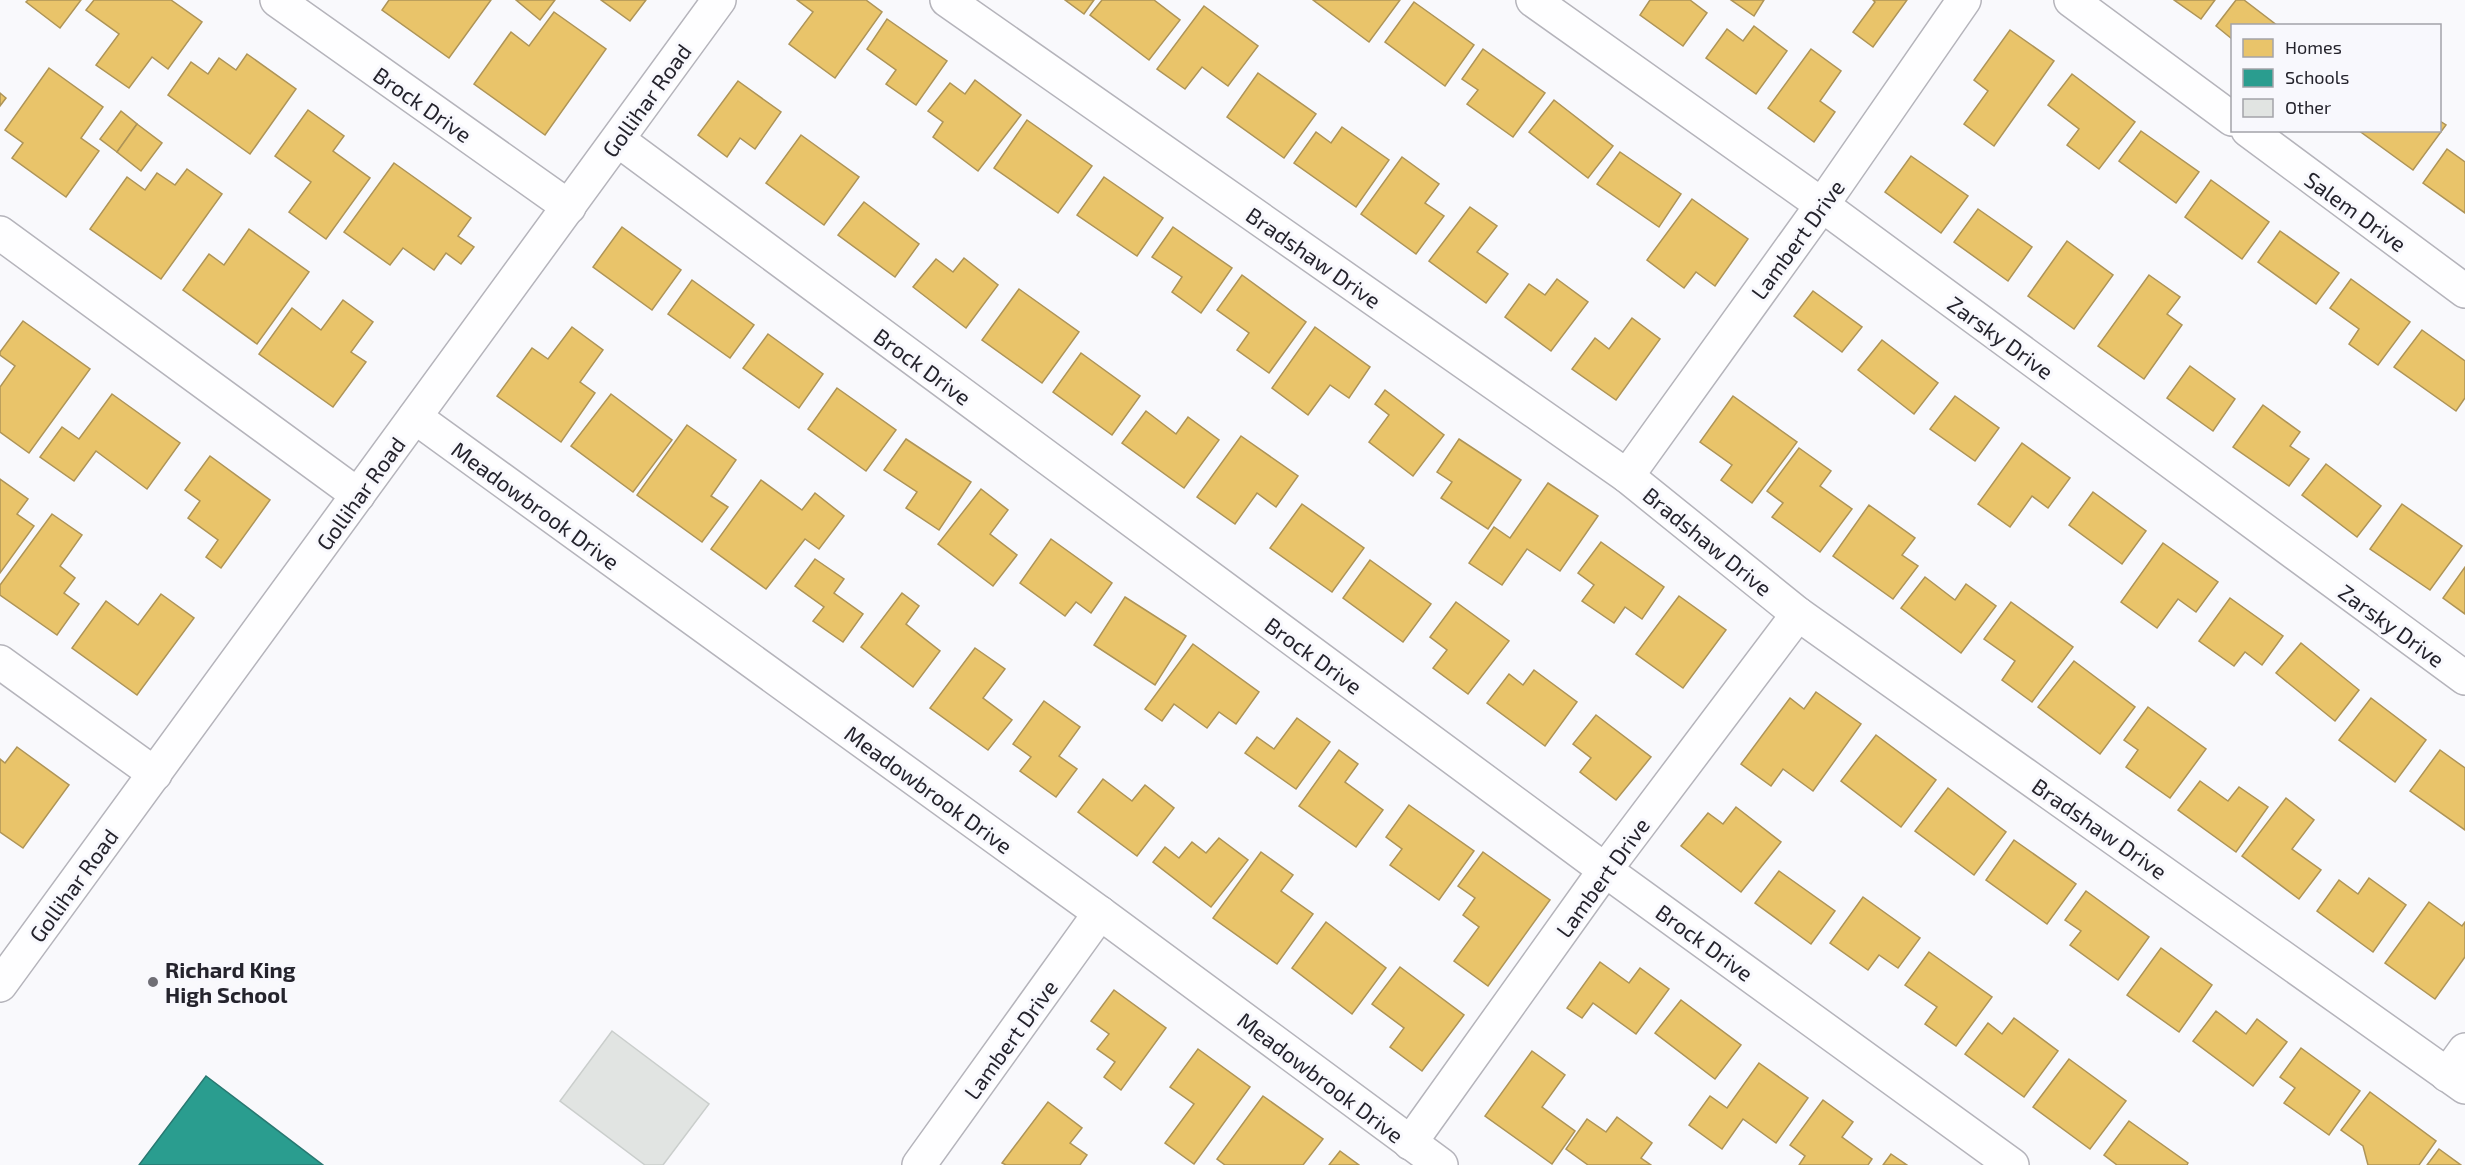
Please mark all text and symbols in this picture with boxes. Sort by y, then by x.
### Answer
legend [2231,24,2441,132]
text: Homes [2285,36,2342,58]
street label: Gollihar Road [596,38,696,162]
street label: Brock Drive [369,61,477,147]
text: Schools [2285,66,2349,88]
text: Other [2285,96,2331,118]
street label: Salem Drive [2300,165,2412,257]
street label: Lambert Drive [1745,174,1849,304]
street label: Bradshaw Drive [1242,201,1386,313]
street label: Zarsky Drive [1943,290,2059,384]
street label: Brock Drive [869,322,977,410]
street label: Gollihar Road [310,431,410,555]
street label: Meadowbrook Drive [447,436,625,574]
street label: Bradshaw Drive [1638,481,1778,601]
street label: Zarsky Drive [2334,578,2450,672]
street label: Brock Drive [1260,611,1368,699]
street label: Meadowbrook Drive [840,720,1018,858]
street label: Bradshaw Drive [2028,772,2172,884]
street label: Lambert Drive [1550,812,1654,942]
street label: Gollihar Road [23,823,123,947]
street label: Brock Drive [1651,898,1759,986]
place label: Richard King High School [165,956,296,1007]
street label: Lambert Drive [958,974,1062,1104]
marker: Richard King High School [146,975,160,989]
street label: Meadowbrook Drive [1233,1006,1409,1148]

